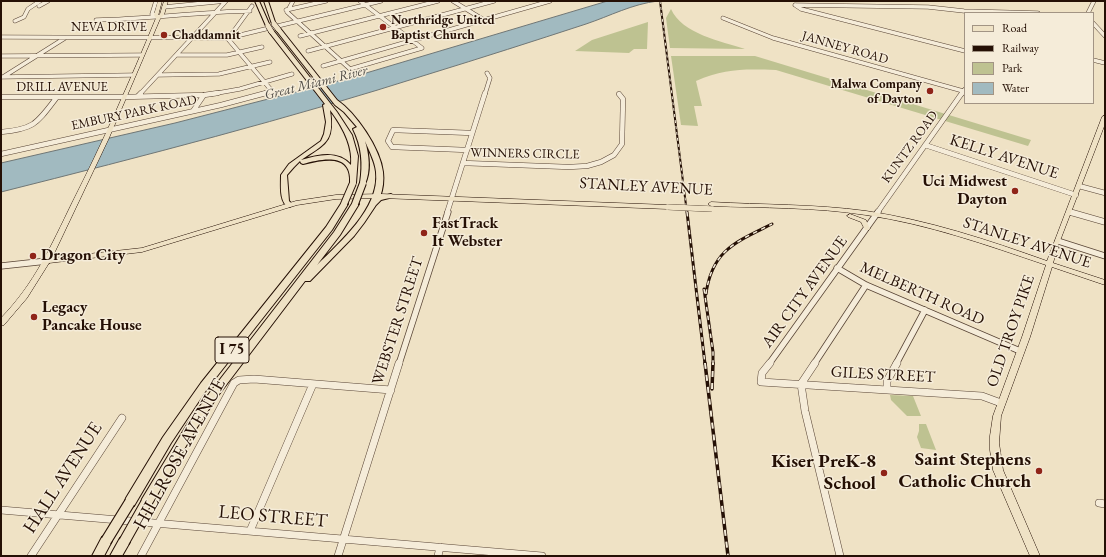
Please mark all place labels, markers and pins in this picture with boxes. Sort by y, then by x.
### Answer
place label: Northridge United Baptist Church [391,12,495,43]
marker: Northridge United Baptist Church [378,22,388,32]
place label: Chaddamnit [172,27,241,43]
marker: Chaddamnit [159,30,169,40]
place label: Malwa Company of Dayton [831,76,922,107]
marker: Malwa Company of Dayton [925,86,935,96]
place label: Uci Midwest Dayton [922,172,1007,210]
marker: Uci Midwest Dayton [1010,186,1020,196]
place label: FastTrack It Webster [432,214,502,252]
marker: FastTrack It Webster [419,228,429,238]
place label: Dragon City [41,246,125,266]
marker: Dragon City [28,251,38,261]
place label: Legacy Pancake House [42,298,142,336]
marker: Legacy Pancake House [29,312,39,322]
place label: Saint Stephens Catholic Church [899,449,1031,493]
place label: Kiser PreK-8 School [771,451,876,495]
marker: Saint Stephens Catholic Church [1034,466,1044,476]
marker: Kiser PreK-8 School [879,468,889,478]

